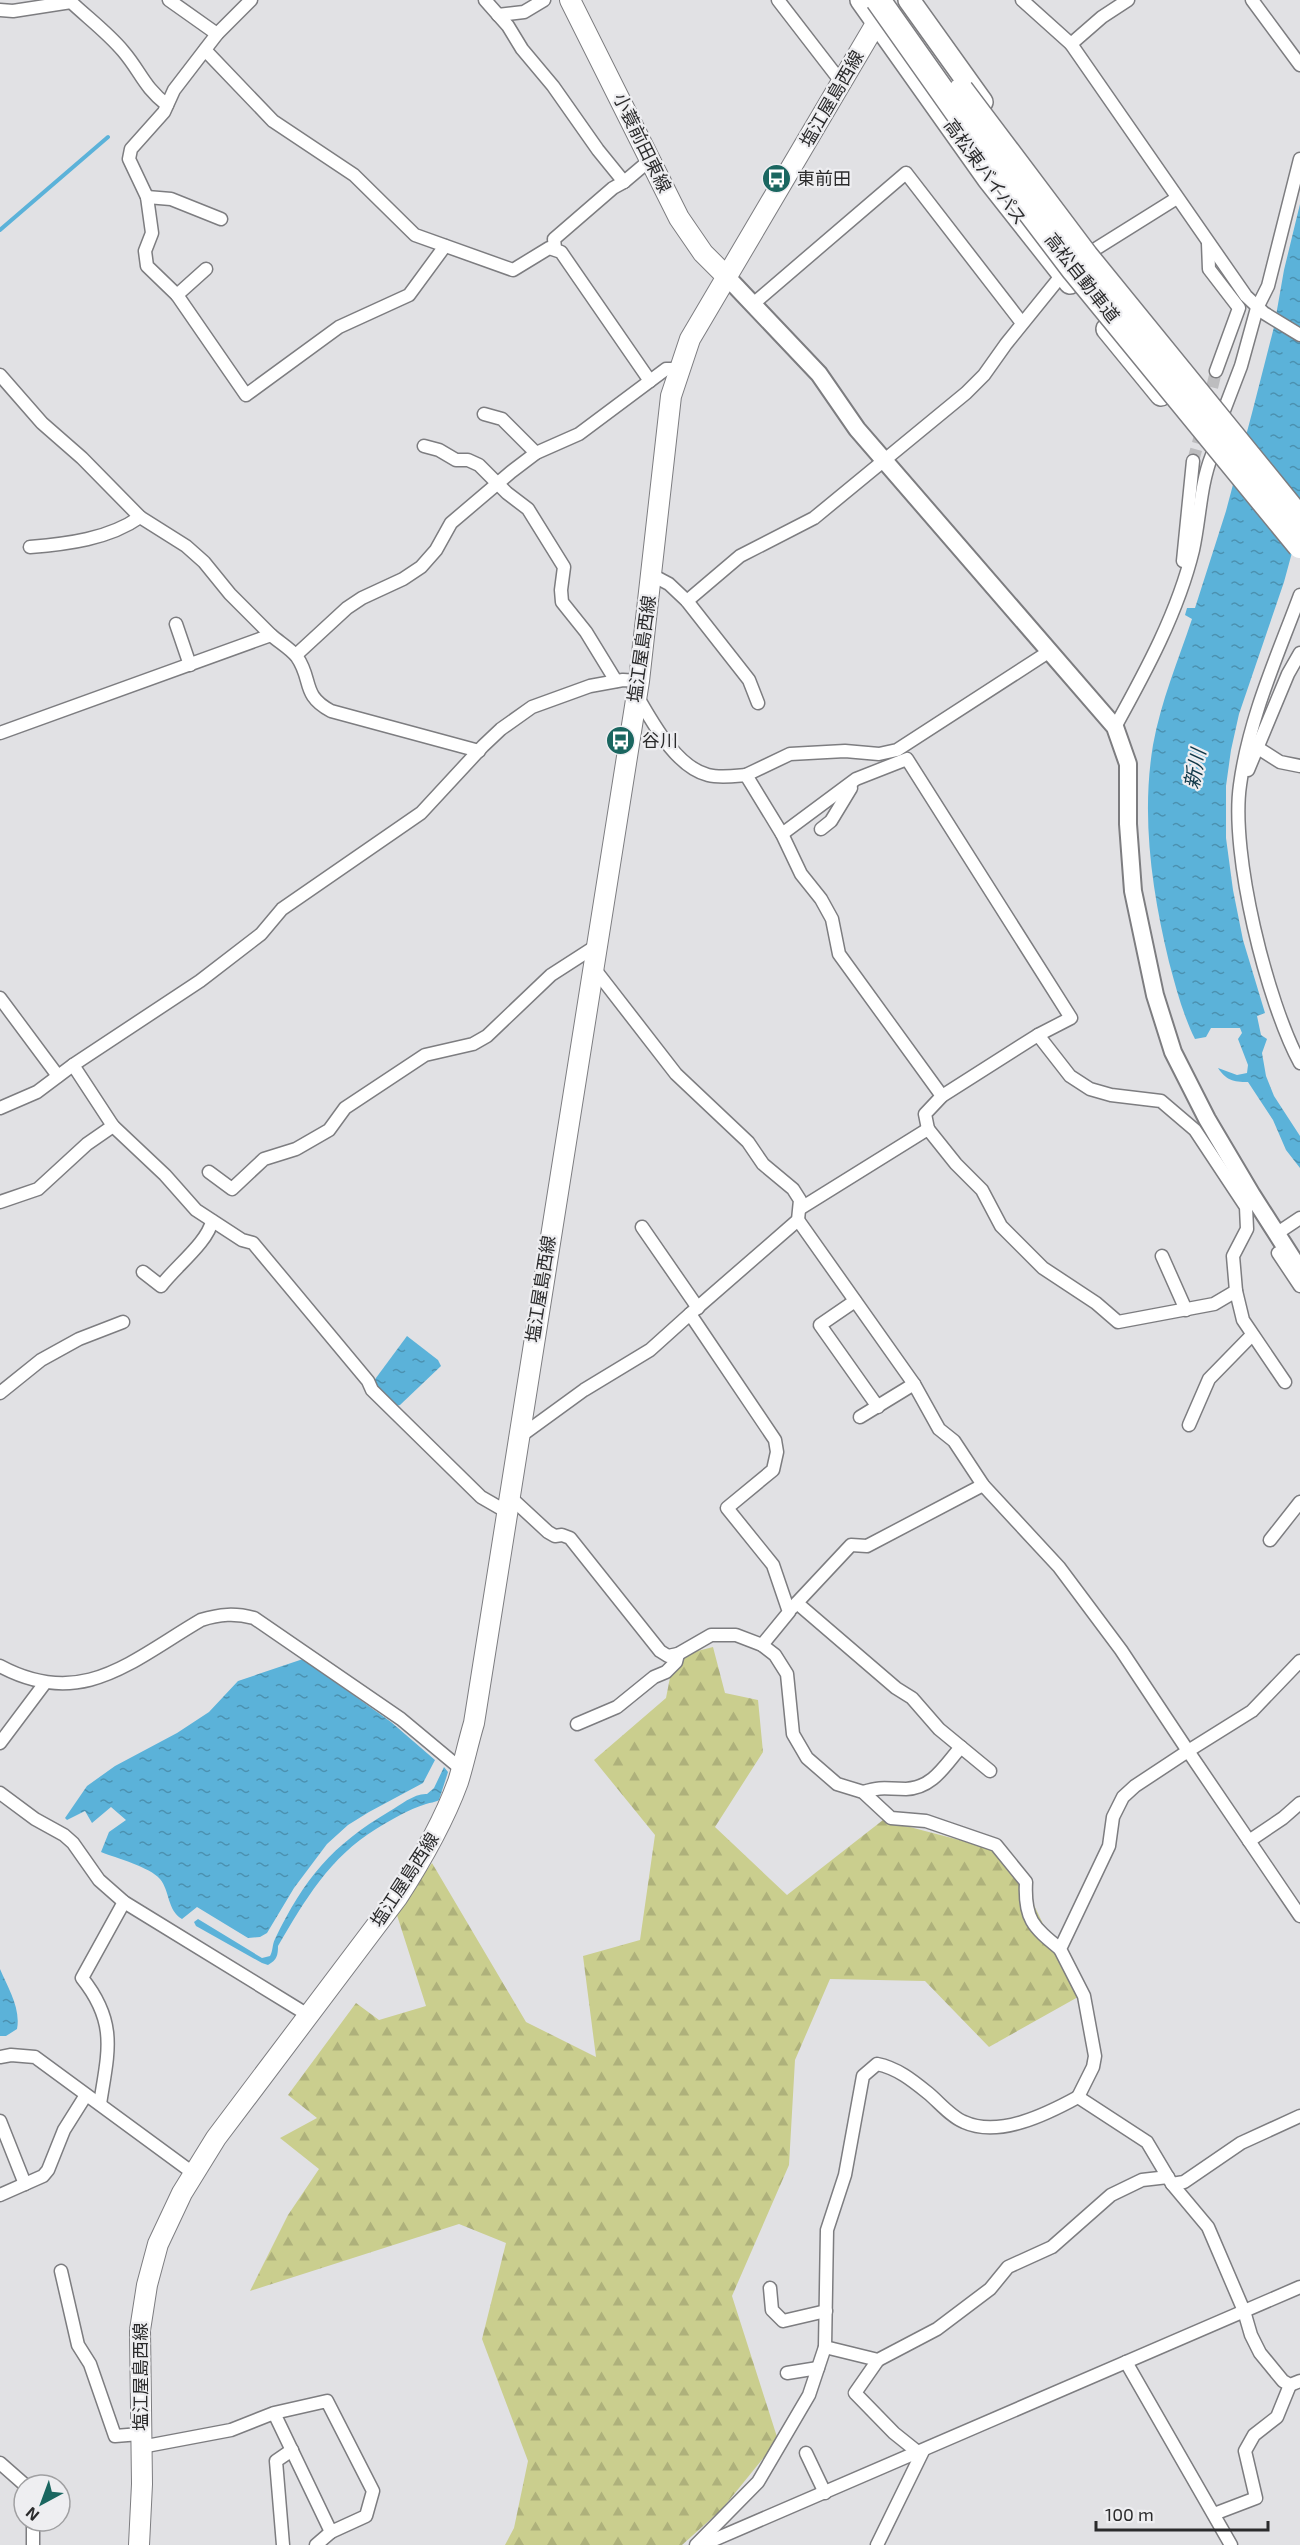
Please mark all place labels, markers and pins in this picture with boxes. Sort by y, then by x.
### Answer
bus stop icon: 東前田 [760,163,792,195]
place label: 東前田 [797,167,851,189]
bus stop icon: 谷川 [605,725,637,757]
place label: 谷川 [642,729,678,751]

